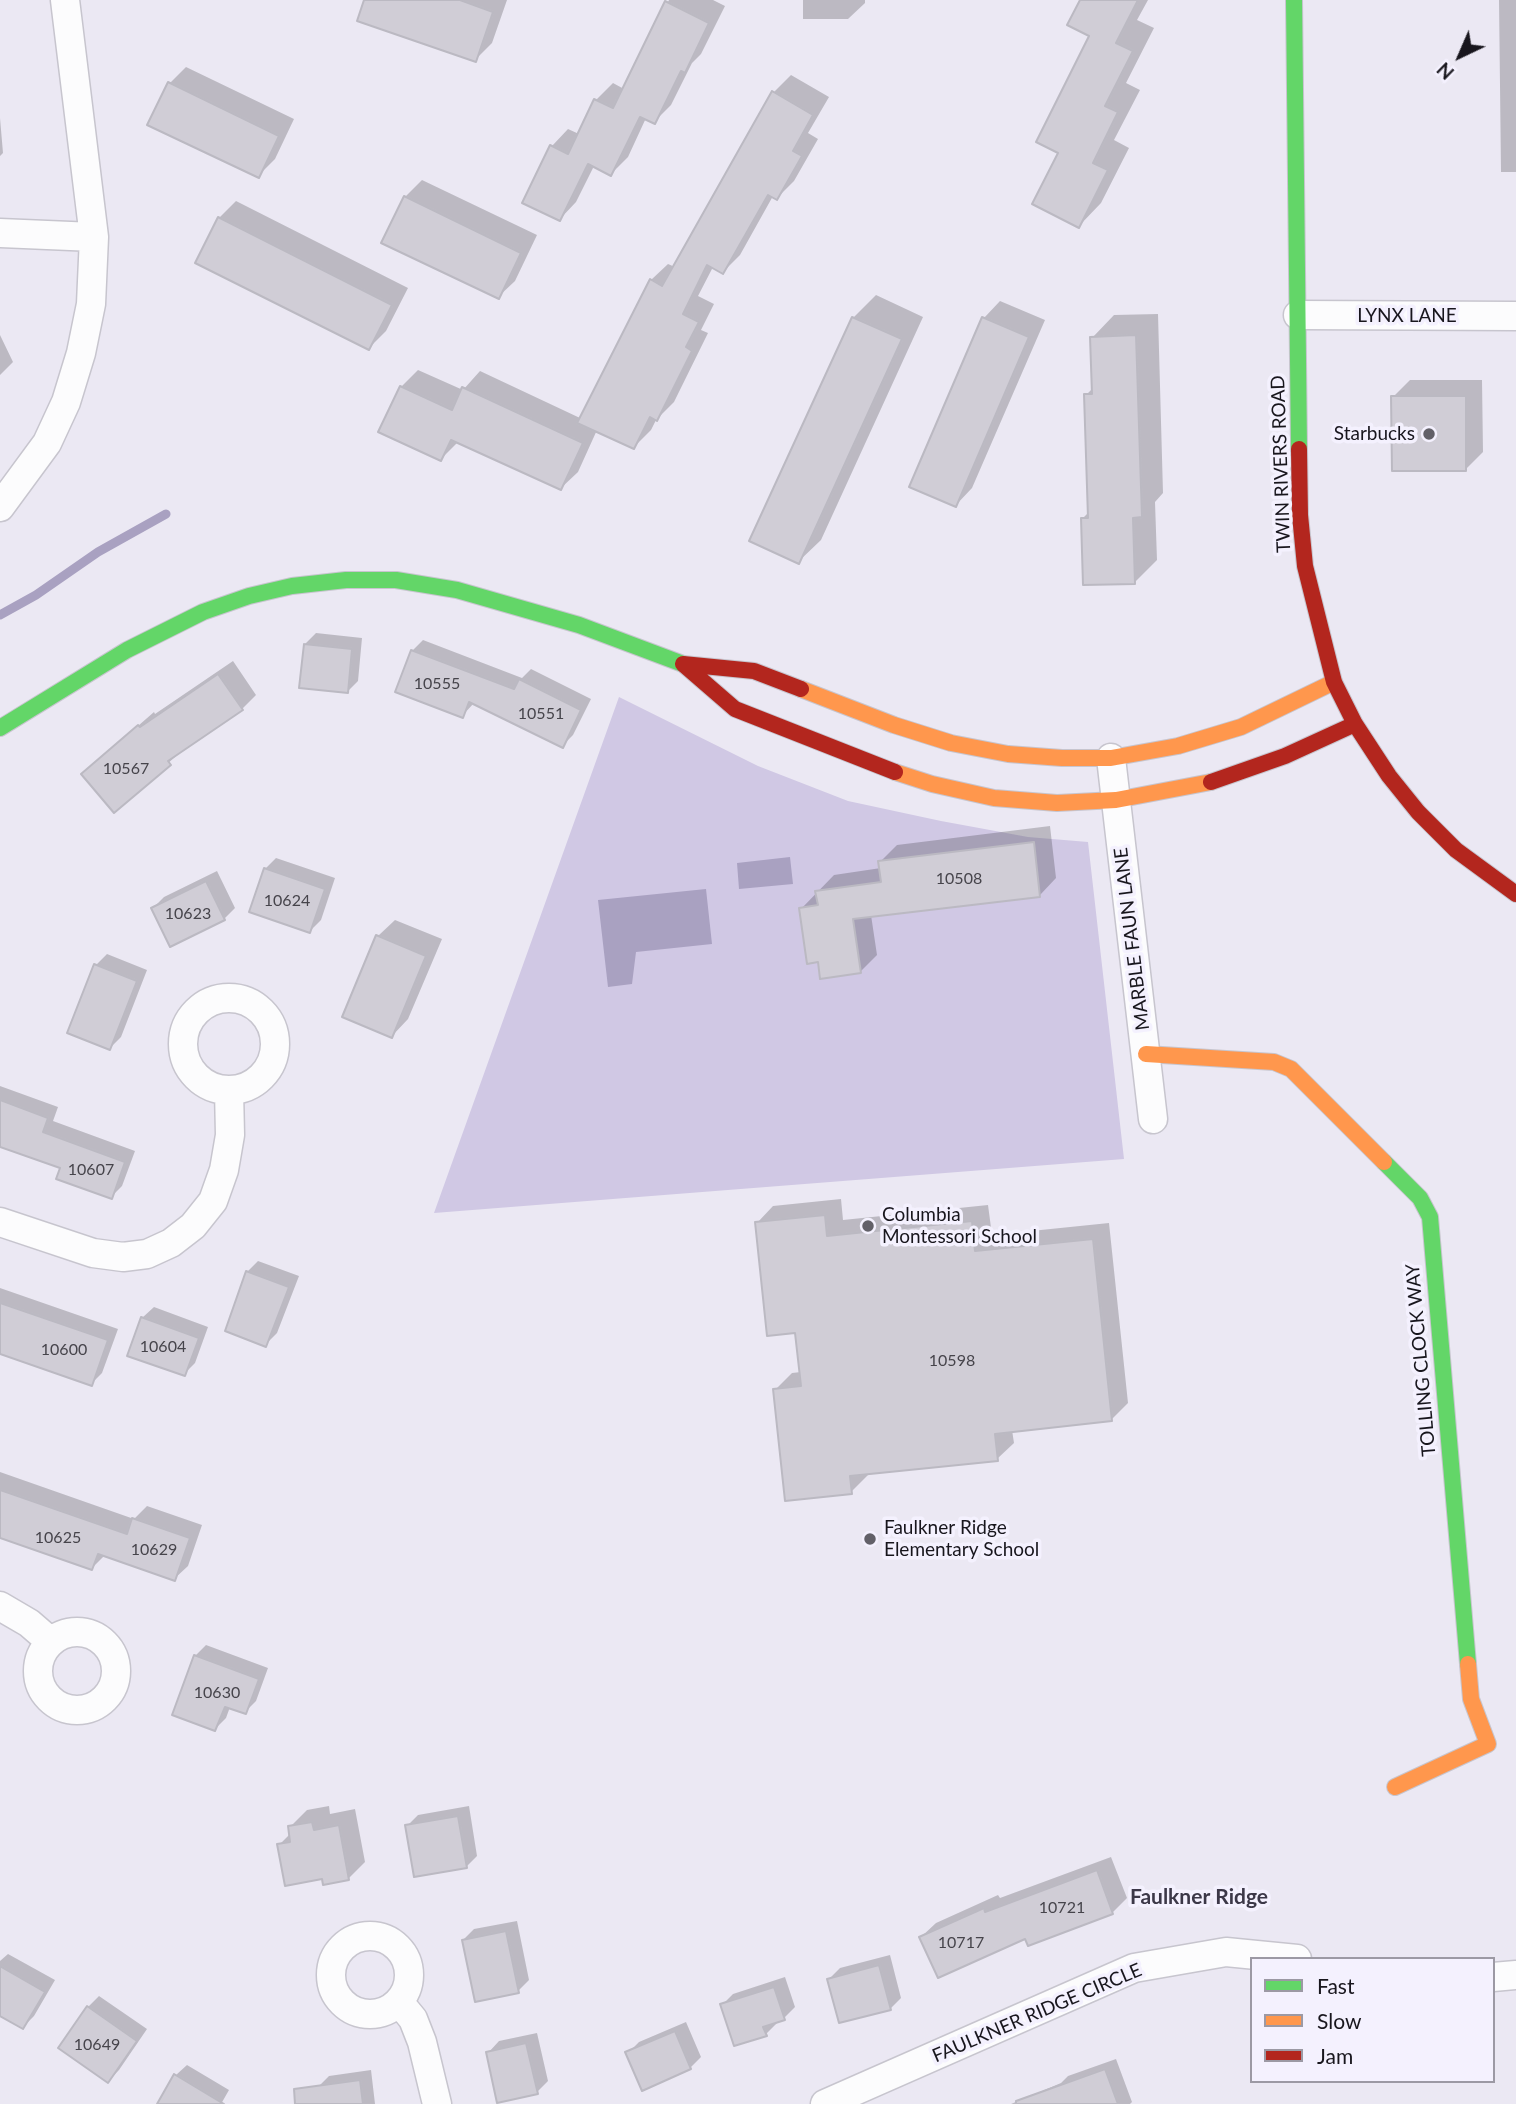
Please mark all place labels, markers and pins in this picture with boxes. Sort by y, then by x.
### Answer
place label: Starbucks [1334,423,1415,445]
marker: Starbucks [1421,426,1437,442]
place label: Columbia Montessori School [882,1204,1037,1248]
marker: Columbia Montessori School [860,1218,876,1234]
place label: Faulkner Ridge Elementary School [884,1517,1039,1561]
marker: Faulkner Ridge Elementary School [862,1531,878,1547]

